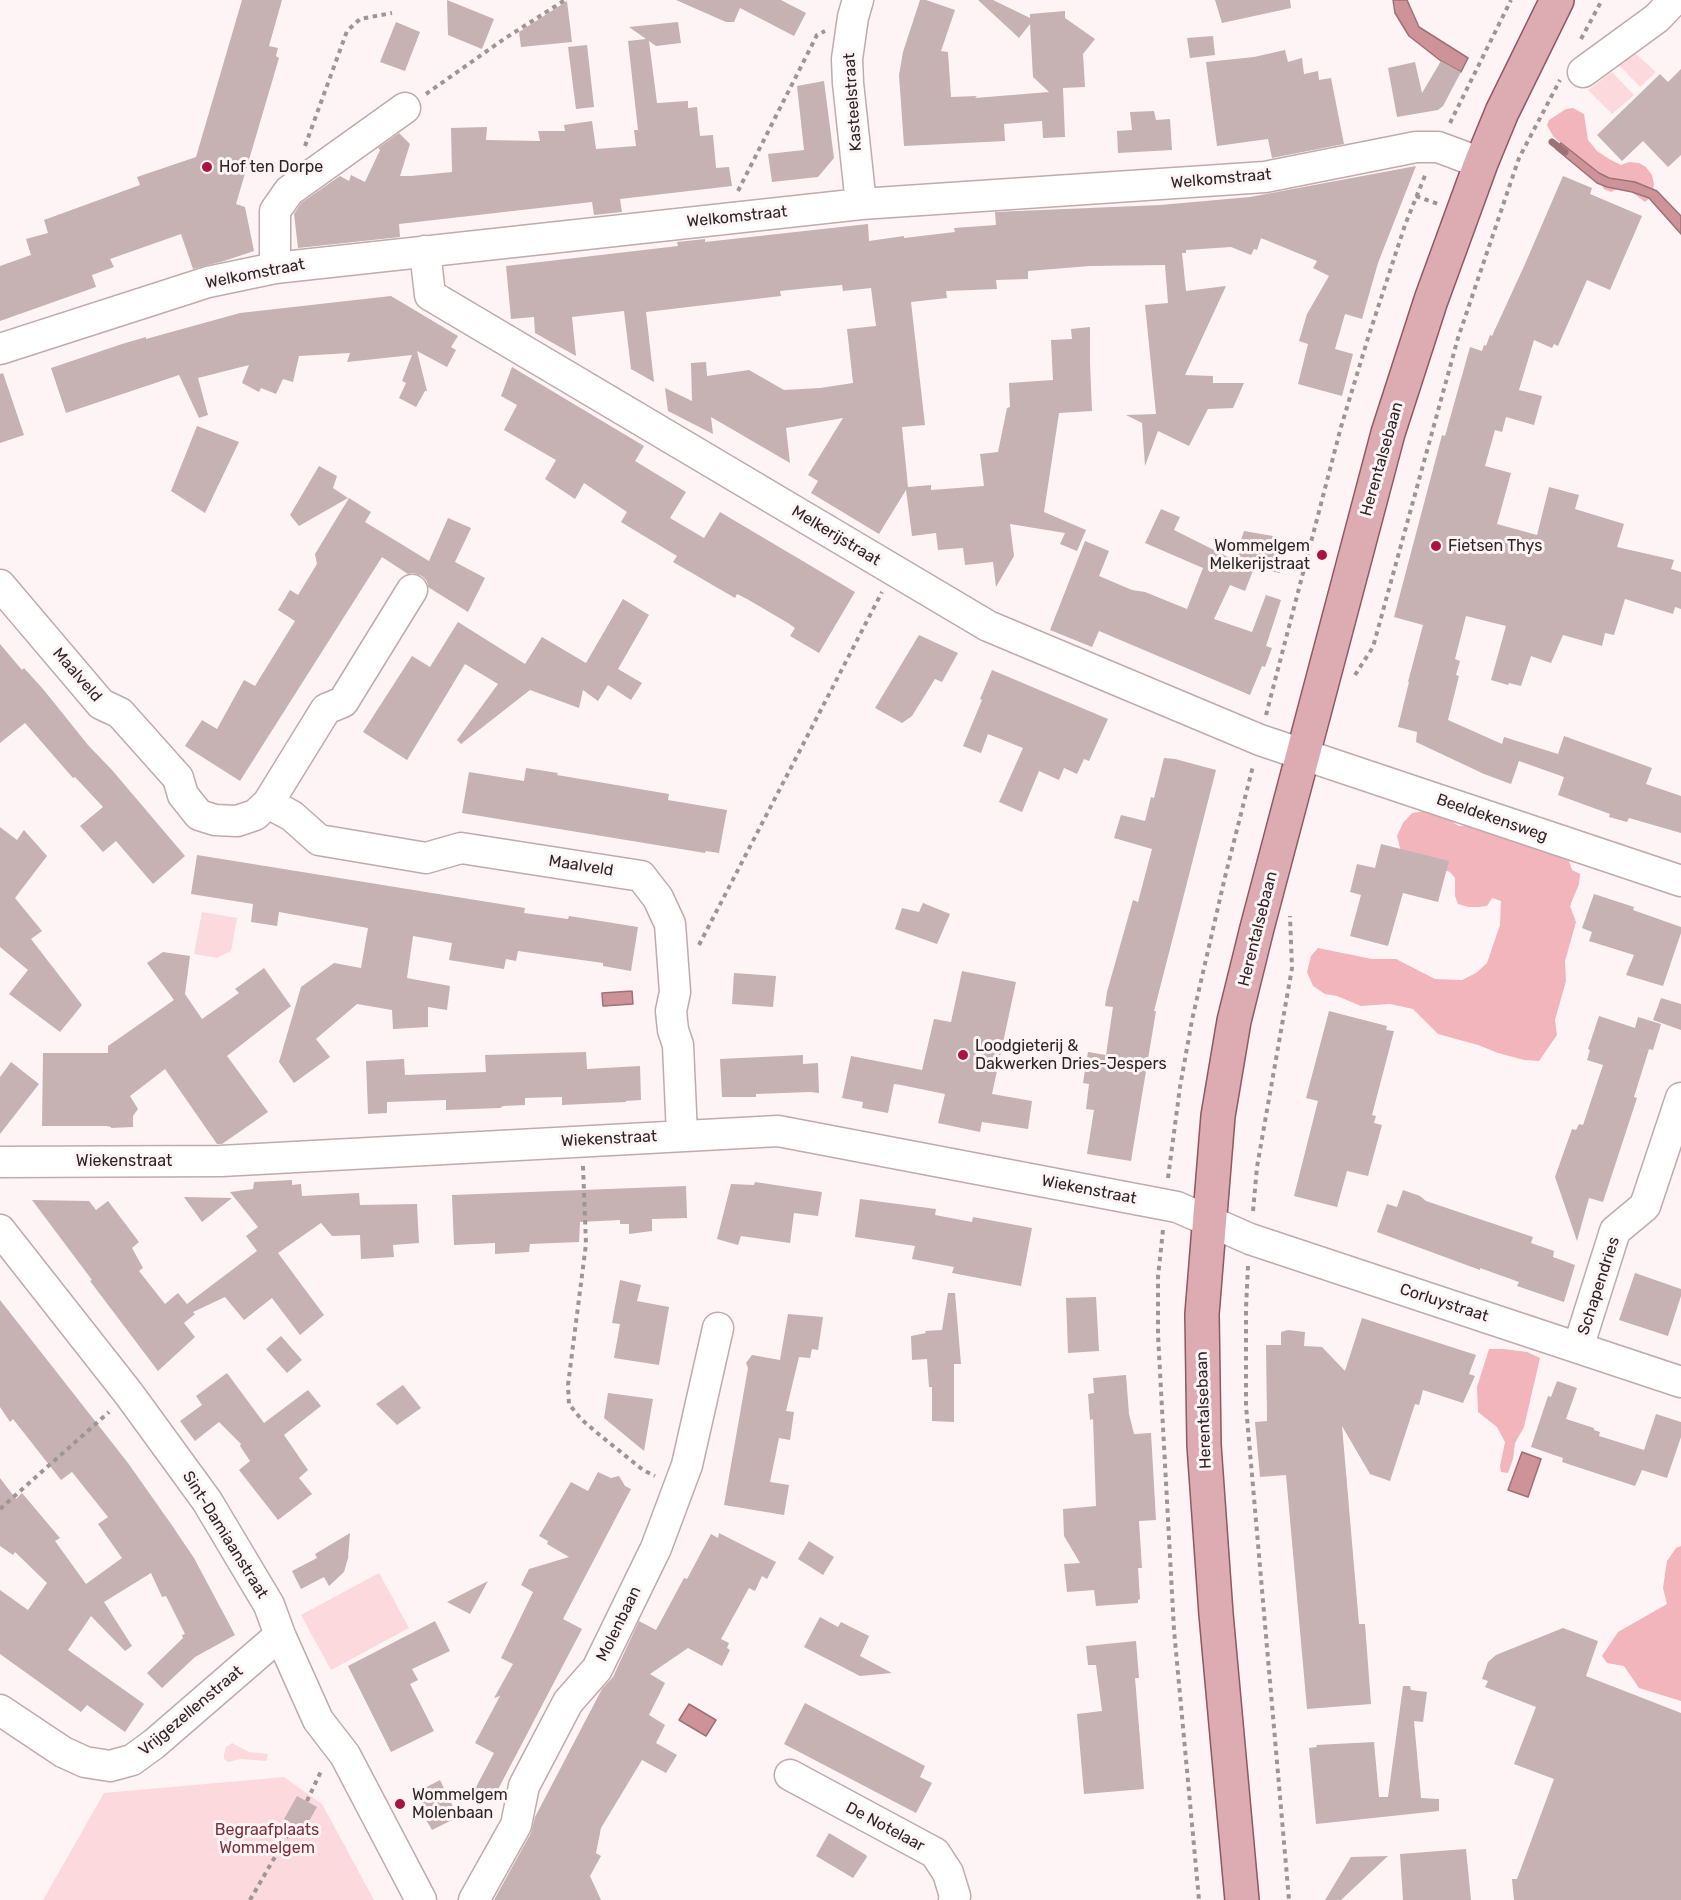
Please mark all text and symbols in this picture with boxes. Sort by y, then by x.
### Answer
street label: Kasteelstraat [840,52,866,152]
place label: Hof ten Dorpe [219,157,323,177]
marker: Hof ten Dorpe [200,160,214,174]
street label: Welkomstraat [1170,165,1272,193]
street label: Welkomstraat [686,202,788,232]
street label: Welkomstraat [204,255,306,293]
street label: Herentalsebaan [1357,400,1407,518]
street label: Melkerijstraat [788,502,884,570]
place label: Wommelgem Melkerijstraat [1209,536,1310,574]
place label: Fietsen Thys [1448,536,1542,556]
marker: Fietsen Thys [1429,539,1443,553]
marker: Wommelgem Melkerijstraat [1315,548,1329,562]
street label: Maalveld [48,644,106,706]
street label: Beeldekensweg [1434,790,1550,846]
street label: Maalveld [547,851,615,881]
street label: Herentalsebaan [1234,870,1282,988]
place label: Loodgieterij & Dakwerken Dries-Jespers [975,1036,1167,1074]
marker: Loodgieterij & Dakwerken Dries-Jespers [956,1048,970,1062]
street label: Wiekenstraat [560,1127,658,1151]
street label: Wiekenstraat [76,1151,172,1171]
street label: Wiekenstraat [1040,1171,1138,1209]
street label: Schapendries [1574,1234,1624,1338]
street label: Corluystraat [1397,1280,1491,1326]
street label: Herentalsebaan [1192,1351,1216,1469]
street label: Sint-Damiaanstraat [178,1468,272,1602]
street label: Molenbaan [593,1583,645,1665]
street label: Vrijgezellenstraat [135,1662,247,1760]
place label: Wommelgem Molenbaan [412,1785,508,1823]
marker: Wommelgem Molenbaan [393,1797,407,1811]
street label: De Notelaar [842,1798,928,1856]
park label: Begraafplaats Wommelgem [215,1820,319,1858]

